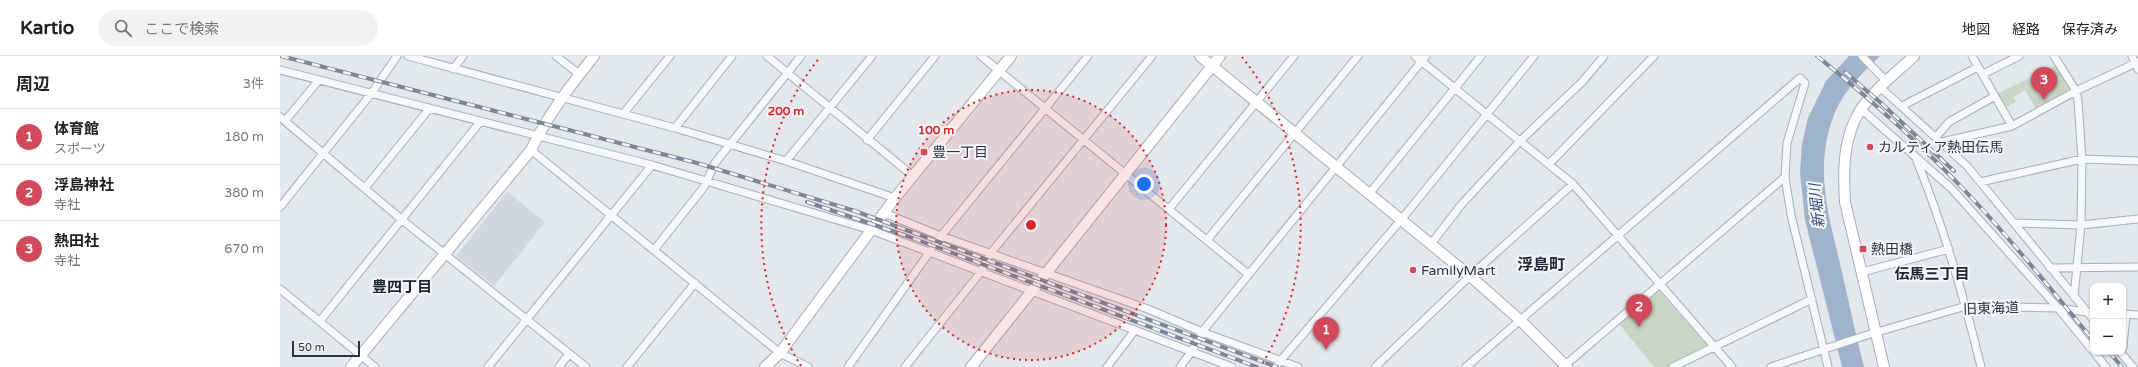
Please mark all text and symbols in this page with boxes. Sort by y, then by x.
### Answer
search box [98,10,378,46]
text: Kartio [20,17,74,39]
icon: search [112,17,134,39]
text: ここで検索 [144,20,219,38]
text: 地図 [1962,21,1990,38]
text: 経路 [2012,21,2040,38]
text: 保存済み [2062,21,2118,38]
pin: 3 [2031,67,2057,100]
text: 周辺 [16,74,50,95]
text: 3件 [243,76,264,92]
text: 200 m [768,104,804,118]
text: 体育館 [54,120,99,138]
text: 100 m [918,123,954,137]
text: 1 [25,129,33,145]
text: 180 m [224,129,264,145]
place label: カルティア熱田伝馬 [1878,139,2003,156]
text: スポーツ [54,141,106,157]
marker: カルティア熱田伝馬 [1865,142,1875,152]
place label: 豊一丁目 [932,144,988,161]
marker: 豊一丁目 [919,147,929,157]
your location [1134,174,1154,194]
text: 浮島神社 [54,176,114,194]
water label: 新堀川 [1805,181,1828,229]
text: 2 [25,185,33,201]
text: 380 m [224,185,264,201]
text: 寺社 [54,197,80,213]
centre of rings [1024,218,1038,232]
text: 熱田社 [54,232,99,250]
text: 3 [25,241,33,257]
text: 670 m [224,241,264,257]
place label: 熱田橋 [1871,241,1913,258]
marker: 熱田橋 [1858,244,1868,254]
text: 寺社 [54,253,80,269]
district label: 浮島町 [1517,255,1565,275]
place label: FamilyMart [1421,262,1496,279]
marker: FamilyMart [1408,265,1418,275]
district label: 伝馬三丁目 [1894,265,1970,283]
district label: 豊四丁目 [372,278,432,296]
map controls [2090,283,2126,355]
button: + [2090,283,2126,319]
pin: 2 [1626,294,1652,327]
street label: 旧東海道 [1963,299,2019,318]
pin: 1 [1313,317,1339,350]
button: − [2090,319,2126,355]
scale bar [292,339,360,358]
text: 50 m [298,341,325,354]

